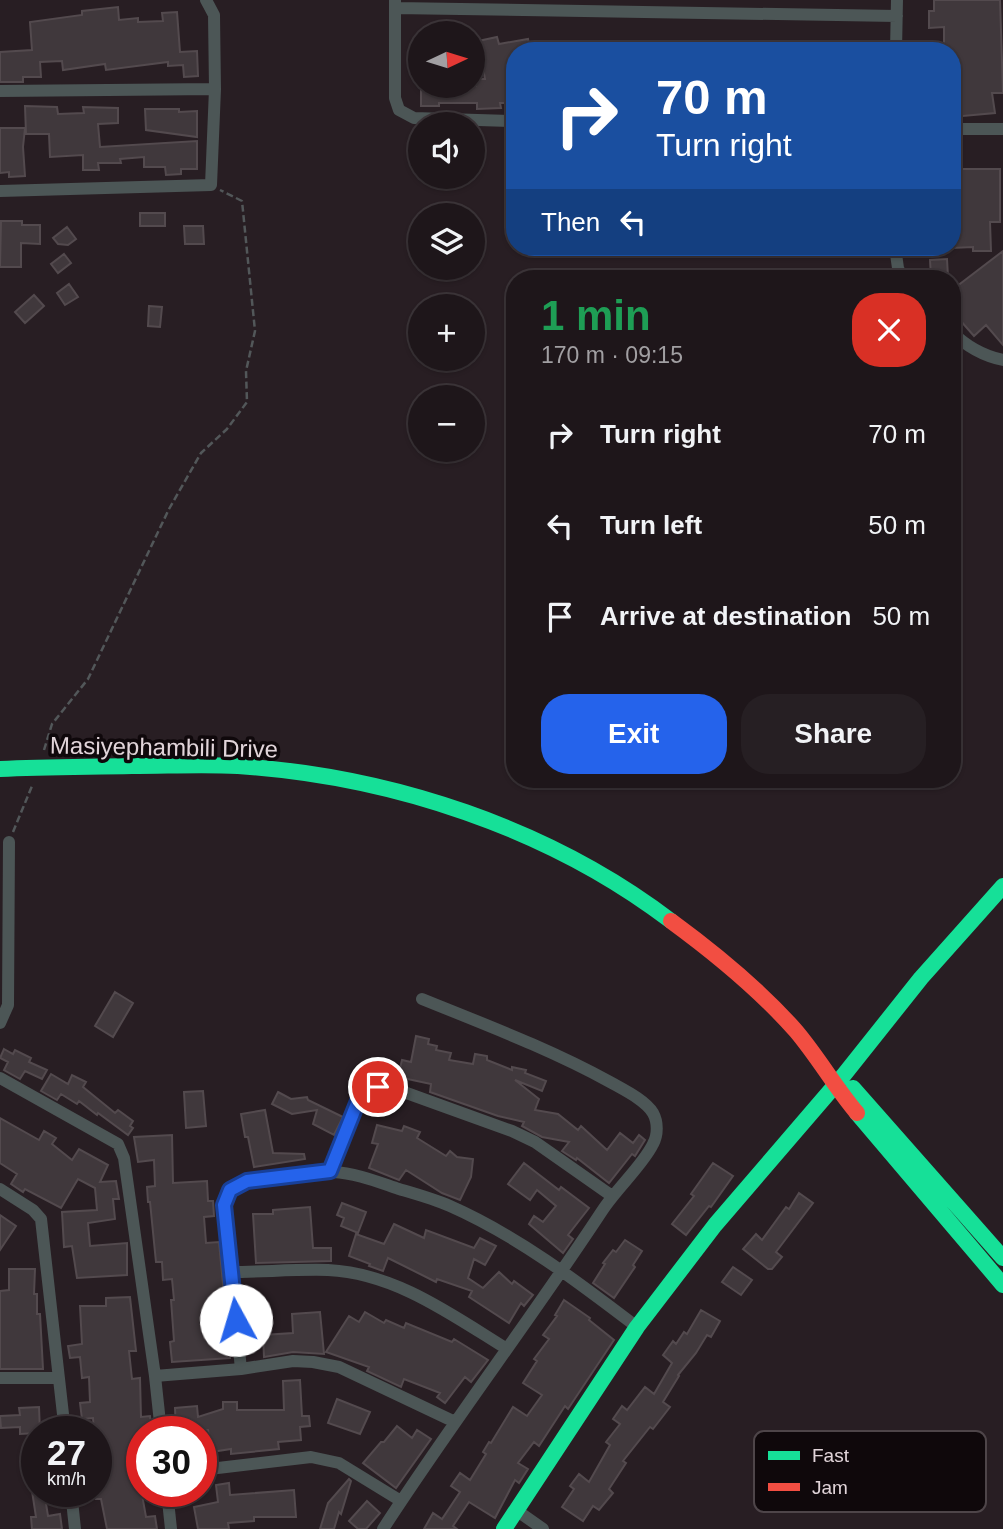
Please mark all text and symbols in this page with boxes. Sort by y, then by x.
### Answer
north arrow [408,21,485,98]
map controls [408,21,485,462]
icon: right [541,70,632,161]
text: 70 m [656,70,768,124]
button: sound [408,112,485,189]
text: Turn right [656,127,792,163]
button: layers [408,203,485,280]
icon: left [614,203,652,241]
text: Then [541,207,600,237]
text: 1 min [541,292,651,339]
button: close [852,293,926,367]
button: + [408,294,485,371]
text: 170 m · 09:15 [541,342,683,368]
button: − [408,385,485,462]
icon: right [541,416,579,454]
text: Turn right [600,419,721,449]
text: 70 m [868,419,926,449]
icon: left [541,507,579,545]
text: Turn left [600,510,702,540]
text: 50 m [868,510,926,540]
icon: arrive [541,598,579,636]
text: Arrive at destination [600,601,851,631]
text: 50 m [872,601,930,631]
button: Exit [541,694,727,774]
button: Share [741,694,926,774]
street label: Masiyephambili Drive [50,732,278,762]
pin [348,1057,408,1117]
icon: arrive [359,1068,397,1106]
position arrow [199,1283,273,1357]
speed limit sign: 30 [126,1416,217,1507]
legend [754,1431,986,1512]
text: 27 [47,1433,86,1472]
text: Fast [812,1445,850,1466]
text: km/h [47,1469,86,1489]
text: Jam [812,1477,848,1498]

